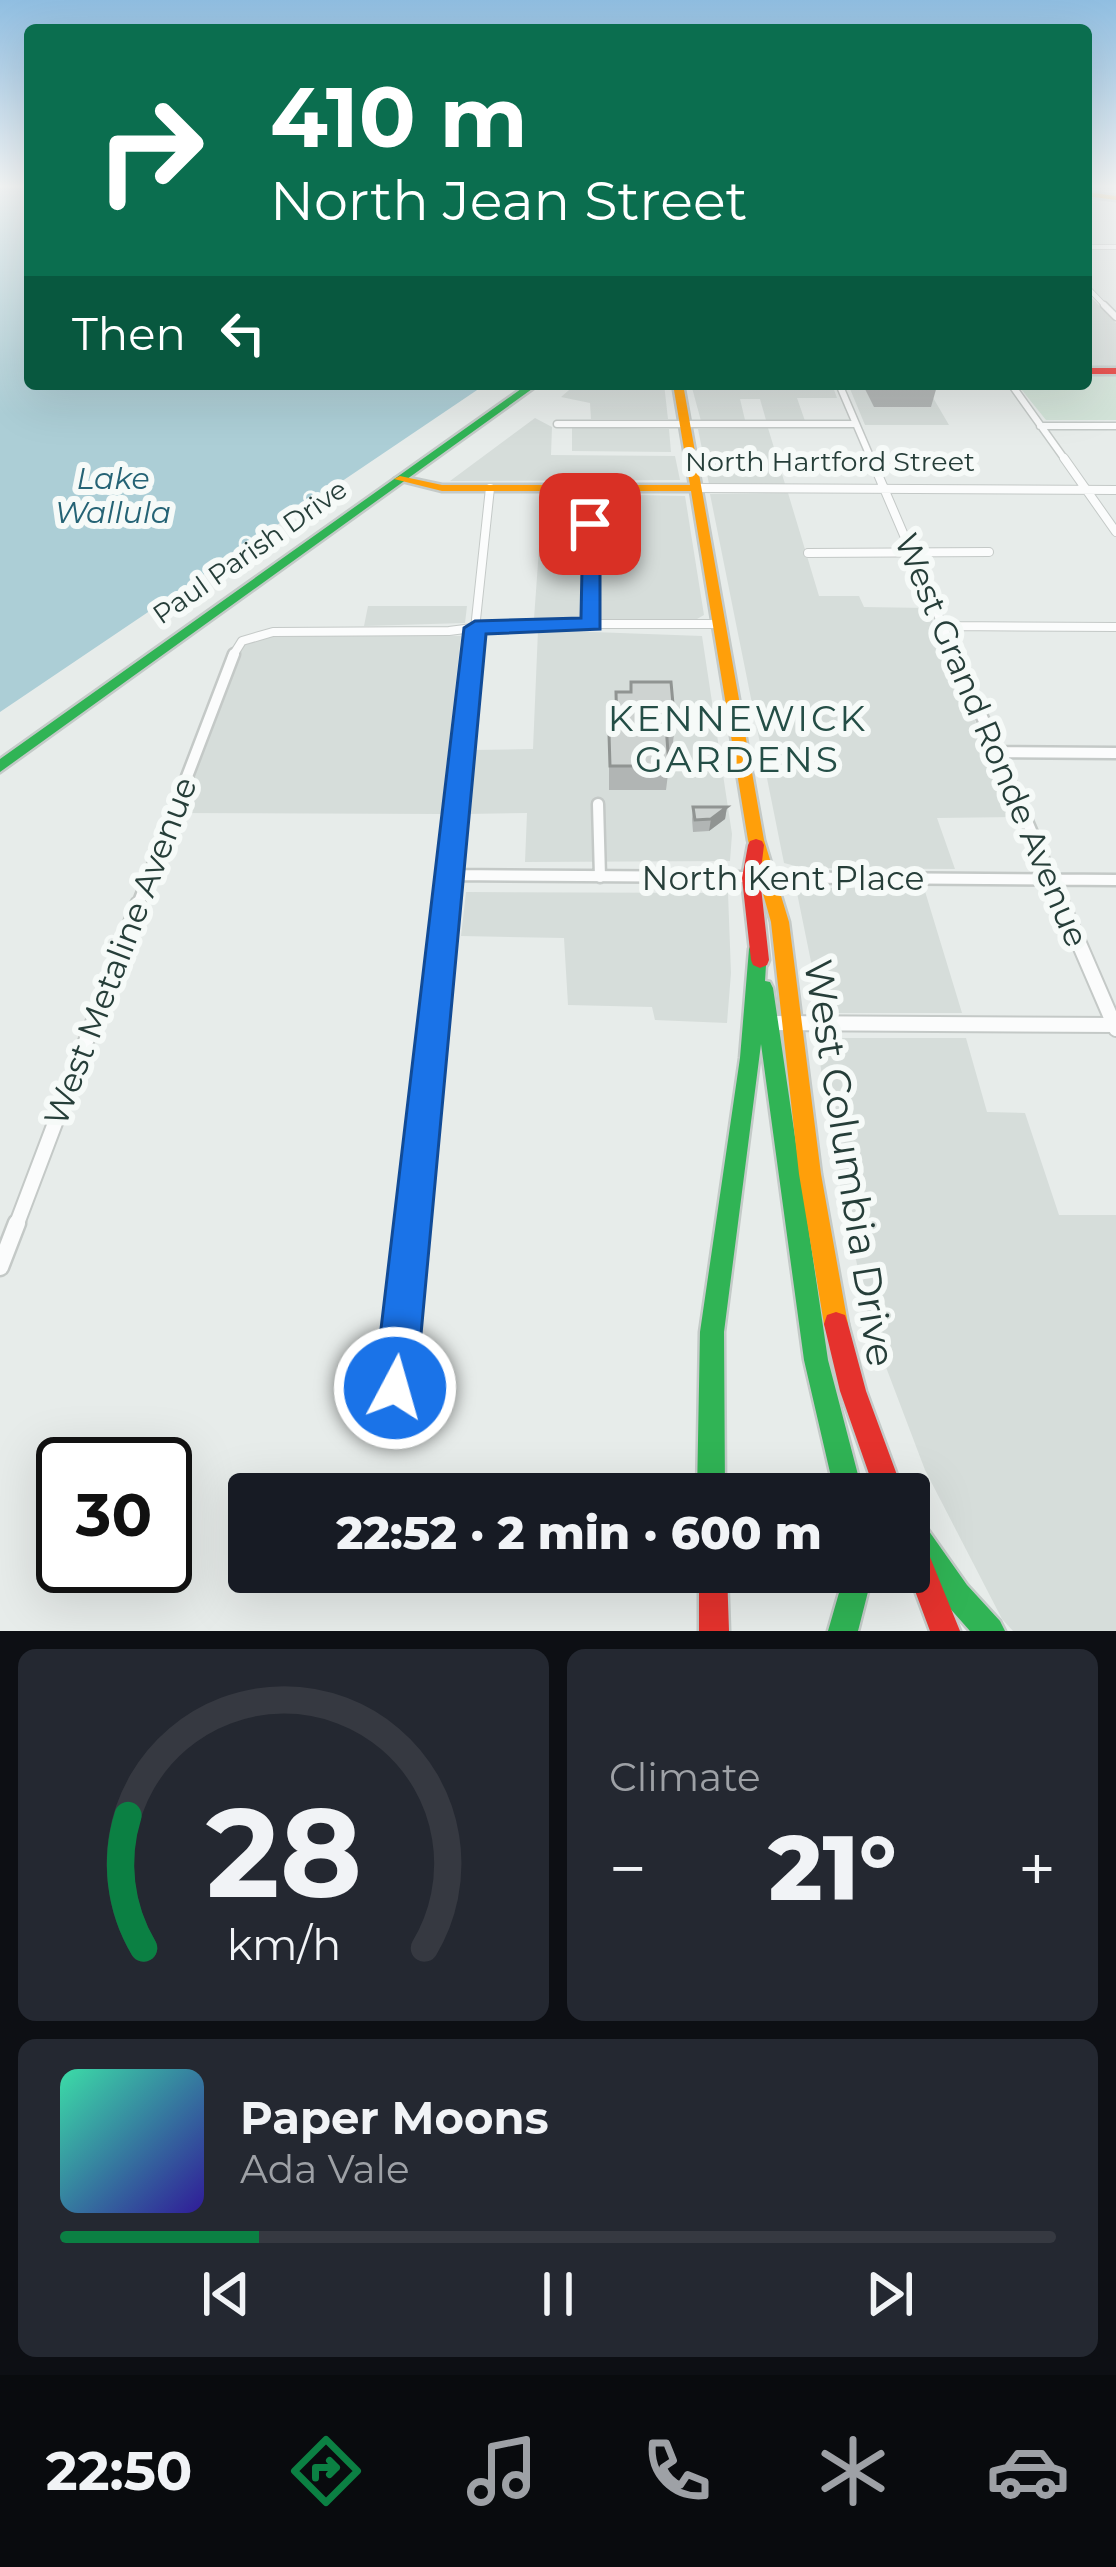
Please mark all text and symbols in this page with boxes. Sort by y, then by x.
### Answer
text: 410 m [270,66,528,168]
icon: right [72,72,228,228]
text: North Jean Street [270,168,747,234]
icon: left [210,300,276,366]
text: Then [72,306,186,361]
street label: North Hartford Street [685,445,975,478]
water label: Lake Wallula [55,460,171,531]
street label: Paul Parish Drive [146,472,353,631]
pin [539,473,641,575]
icon: arrive [557,491,623,557]
street label: West Grand Ronde Avenue [887,527,1097,953]
district label: KENNEWICK GARDENS [608,696,868,781]
street label: West Metaline Avenue [35,771,205,1131]
street label: North Kent Place [642,858,924,898]
street label: West Columbia Drive [794,956,906,1370]
position arrow [332,1325,458,1451]
speed limit sign: 30 [36,1437,192,1593]
text: 22:52 · 2 min · 600 m [336,1505,822,1560]
text: Climate [609,1753,761,1801]
text: 28 [205,1776,361,1928]
text: 21° [769,1813,896,1923]
text: − [609,1828,647,1909]
text: + [1018,1828,1056,1909]
text: km/h [226,1918,341,1971]
text: Paper Moons [240,2090,549,2145]
text: Ada Vale [240,2145,410,2193]
icon: previous [193,2261,259,2327]
icon: pause [525,2261,591,2327]
icon: next [857,2261,923,2327]
icon: directions [284,2429,368,2513]
icon: music [460,2429,544,2513]
icon: phone [635,2429,719,2513]
icon: climate [811,2429,895,2513]
icon: car [986,2429,1070,2513]
text: 22:50 [46,2438,192,2504]

